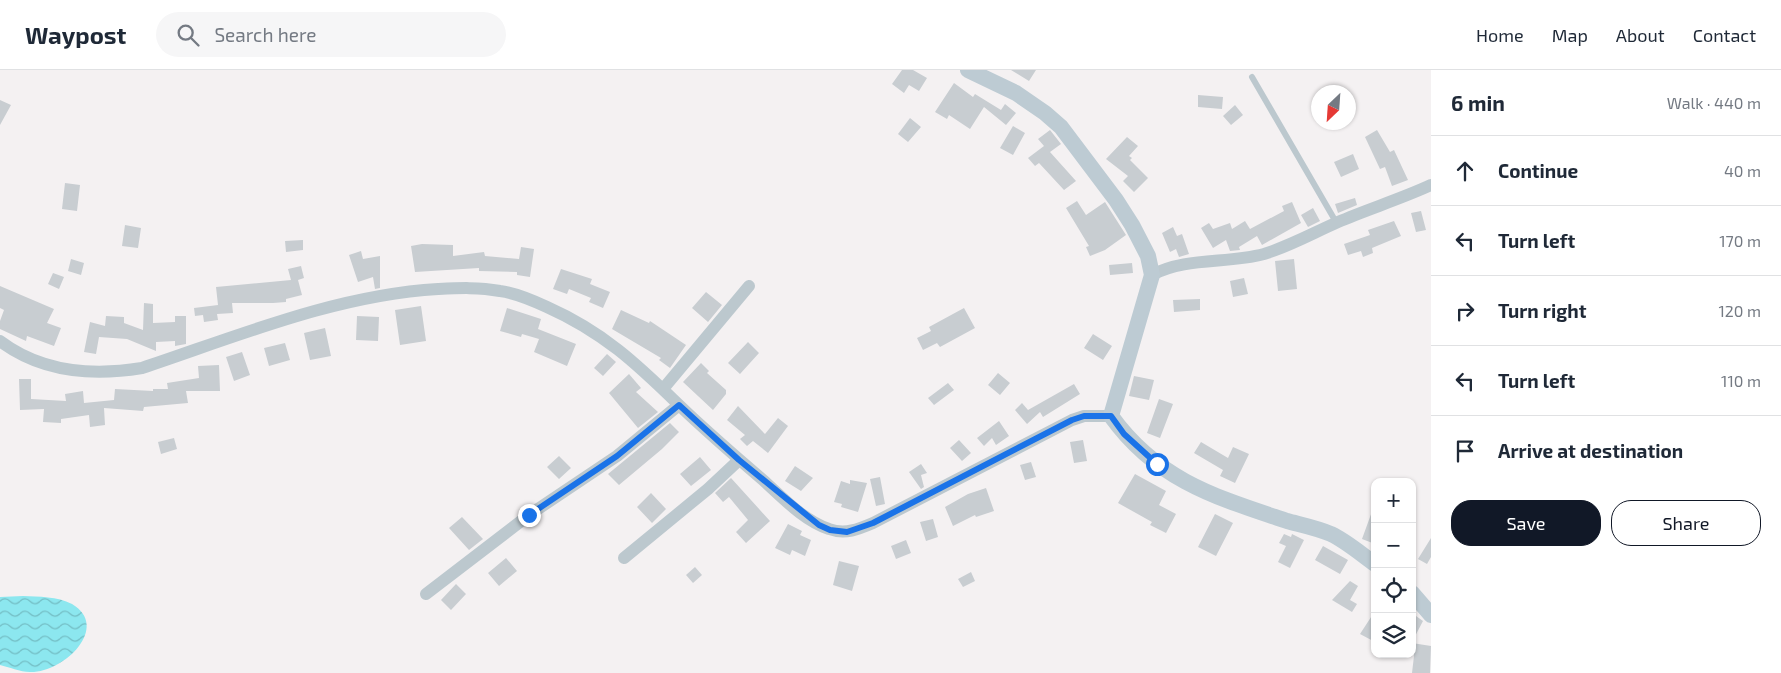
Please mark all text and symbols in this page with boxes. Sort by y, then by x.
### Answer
search box [156,12,506,57]
text: Waypost [25,20,126,49]
icon: search [174,21,202,49]
text: Search here [214,23,317,46]
text: Home [1476,24,1524,46]
text: Map [1552,24,1588,46]
text: About [1616,24,1665,46]
text: Contact [1693,24,1756,46]
north arrow [1311,85,1356,130]
text: 6 min [1451,90,1505,115]
text: Walk · 440 m [1667,93,1761,112]
icon: ahead [1451,157,1479,185]
text: Continue [1498,159,1578,182]
text: 40 m [1724,161,1761,180]
icon: left [1451,227,1479,255]
text: Turn left [1498,229,1575,252]
text: 170 m [1719,231,1761,250]
icon: right [1451,297,1479,325]
text: Turn right [1498,299,1586,322]
text: 120 m [1718,301,1761,320]
icon: left [1451,367,1479,395]
text: Turn left [1498,369,1575,392]
text: 110 m [1721,371,1761,390]
icon: arrive [1451,437,1479,465]
text: Arrive at destination [1498,439,1683,462]
route start [1146,453,1169,476]
map controls [1371,478,1416,658]
button: + [1371,478,1416,523]
button: Save [1451,500,1601,546]
button: Share [1611,500,1761,546]
route end [518,504,541,527]
button: − [1371,523,1416,568]
button: locate [1371,568,1416,613]
button: layers [1371,613,1416,658]

